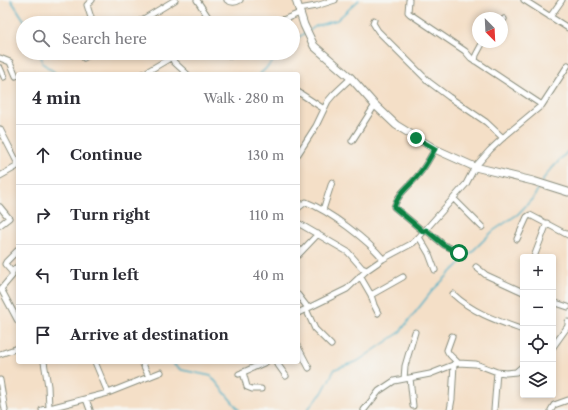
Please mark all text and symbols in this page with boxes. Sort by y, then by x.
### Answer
north arrow [472,12,508,48]
search box [16,16,300,60]
icon: search [30,27,52,49]
text: Search here [62,29,147,48]
text: 4 min [32,88,81,108]
text: Walk · 280 m [203,90,284,106]
route end [407,129,425,147]
icon: ahead [32,144,54,166]
text: Continue [70,145,142,164]
text: 130 m [248,147,284,163]
icon: right [32,204,54,226]
text: Turn right [70,205,150,224]
text: 110 m [249,207,284,223]
route start [450,244,468,262]
map controls [520,254,556,398]
button: + [520,254,556,290]
icon: left [32,264,54,286]
text: Turn left [70,265,139,284]
text: 40 m [253,267,284,283]
button: − [520,290,556,326]
icon: arrive [32,324,54,346]
text: Arrive at destination [70,325,229,344]
button: locate [520,326,556,362]
button: layers [520,362,556,398]

